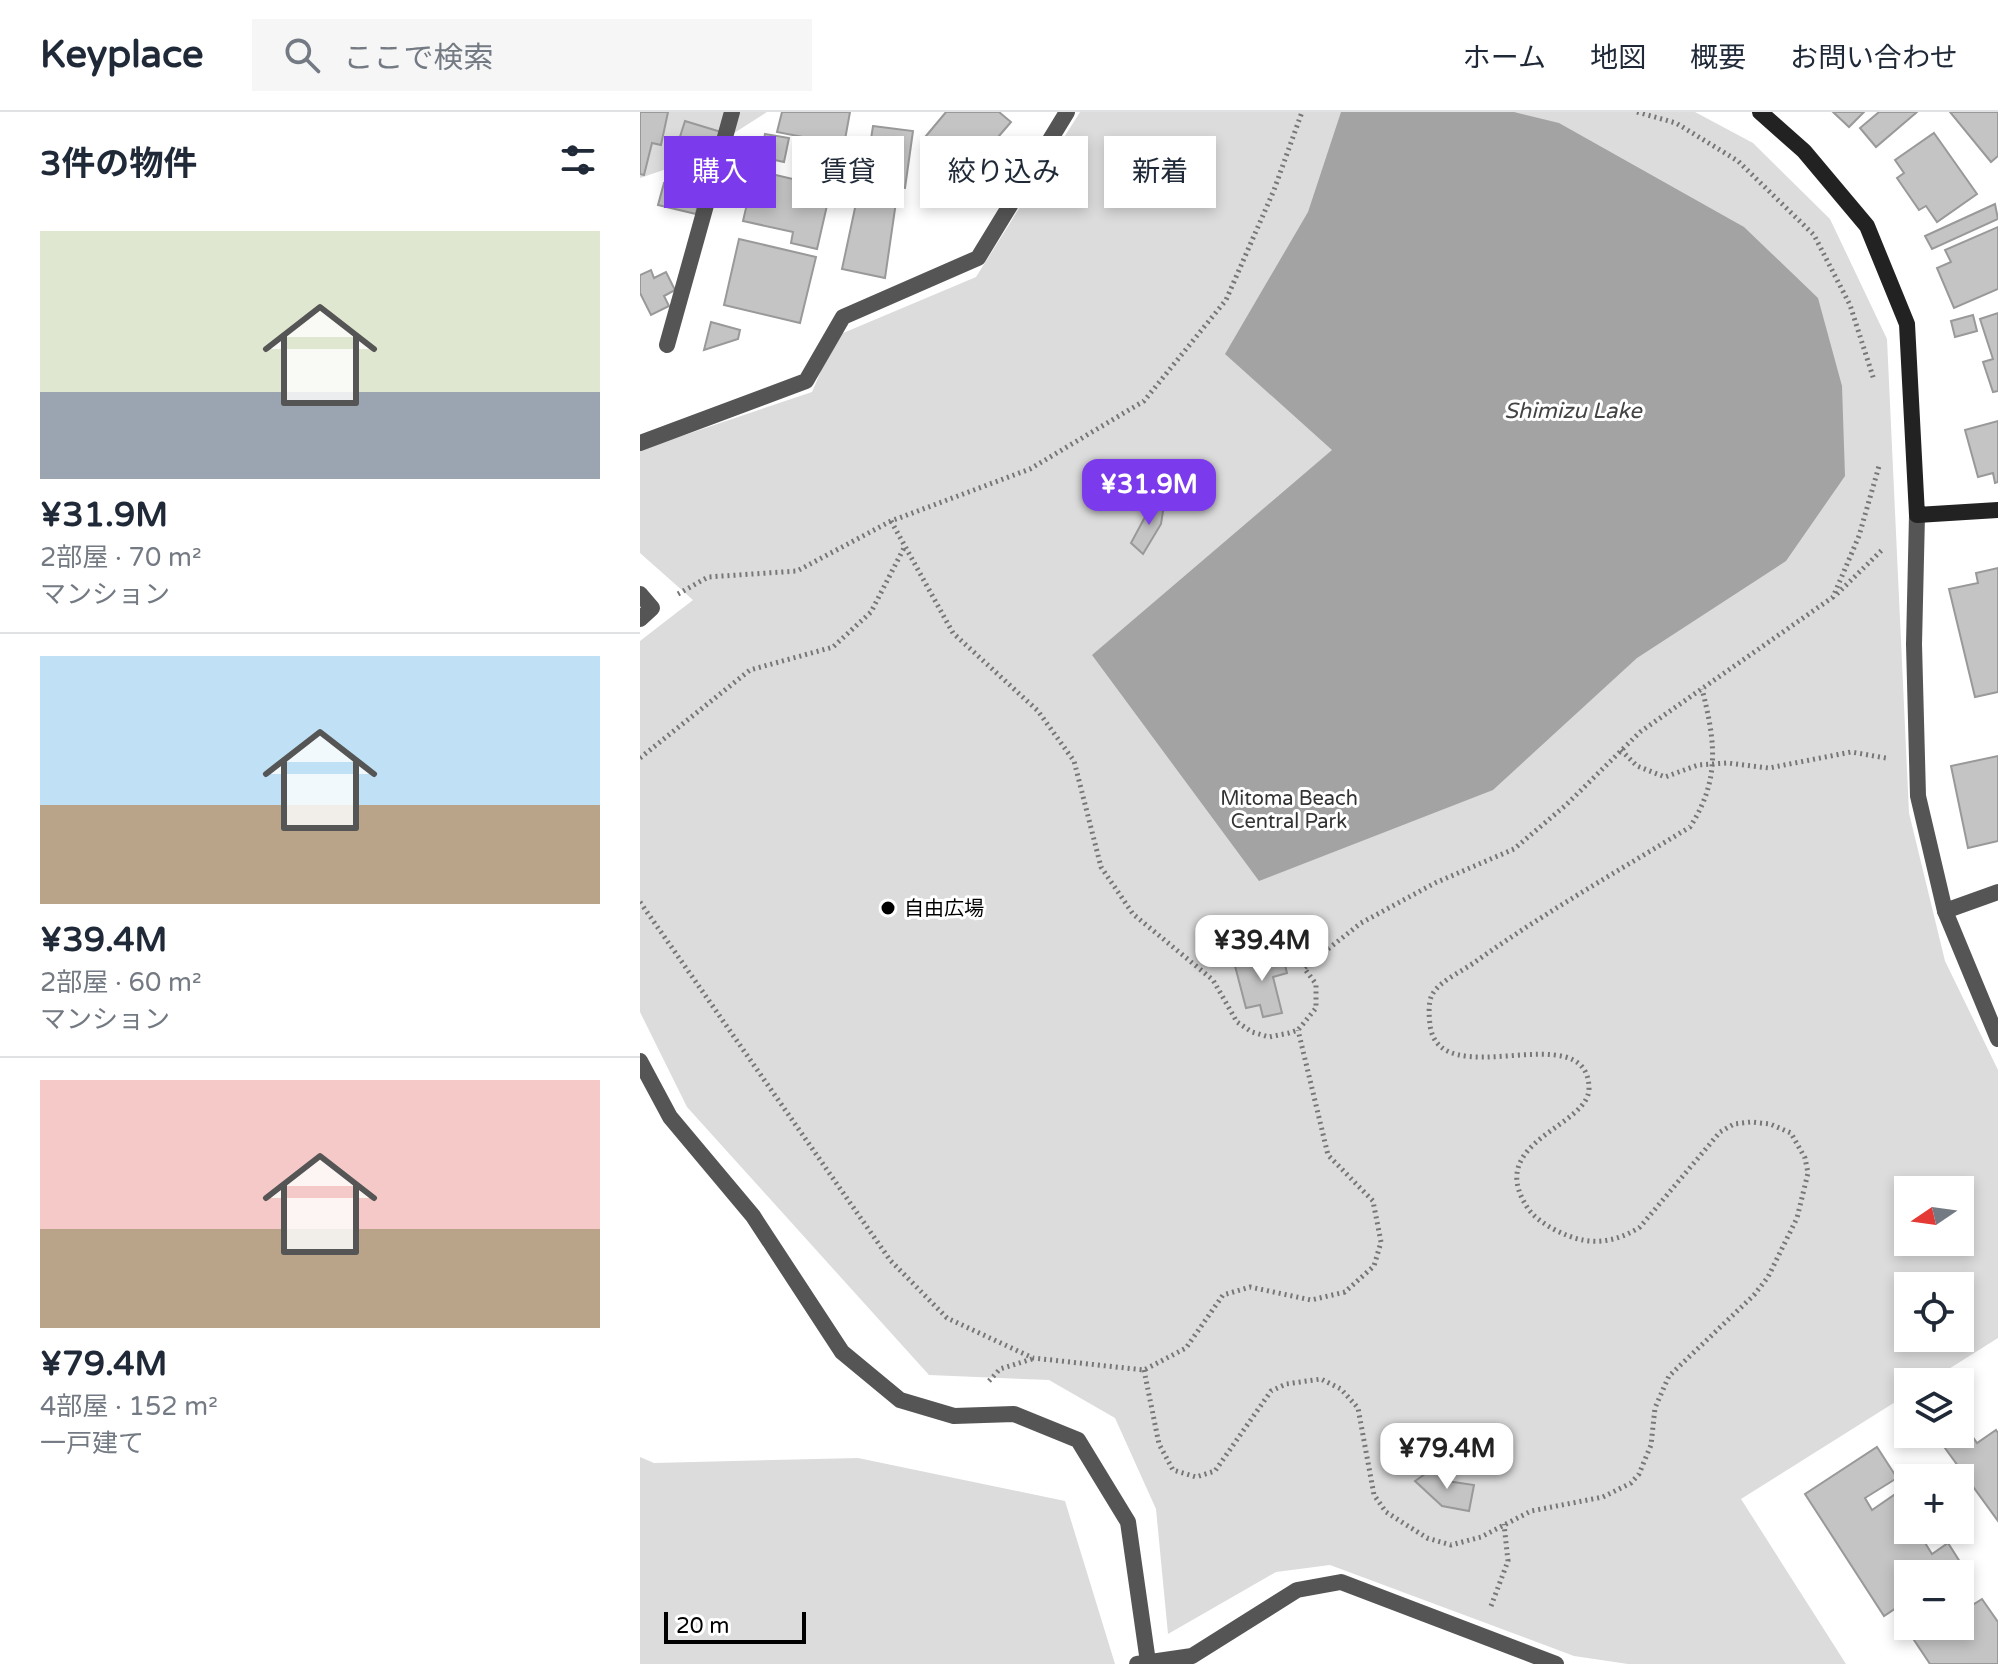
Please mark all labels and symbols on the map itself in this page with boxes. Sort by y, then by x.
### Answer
water label: Shimizu Lake [1504,398,1643,424]
pin: ¥31.9M [1084,459,1214,527]
park label: Mitoma Beach Central Park [1220,787,1358,834]
place label: 自由広場 [904,897,984,921]
marker: 自由広場 [879,899,897,917]
pin: ¥39.4M [1197,915,1327,983]
north arrow [1894,1176,1974,1256]
pin: ¥79.4M [1382,1423,1512,1491]
scale bar [664,1608,806,1644]

